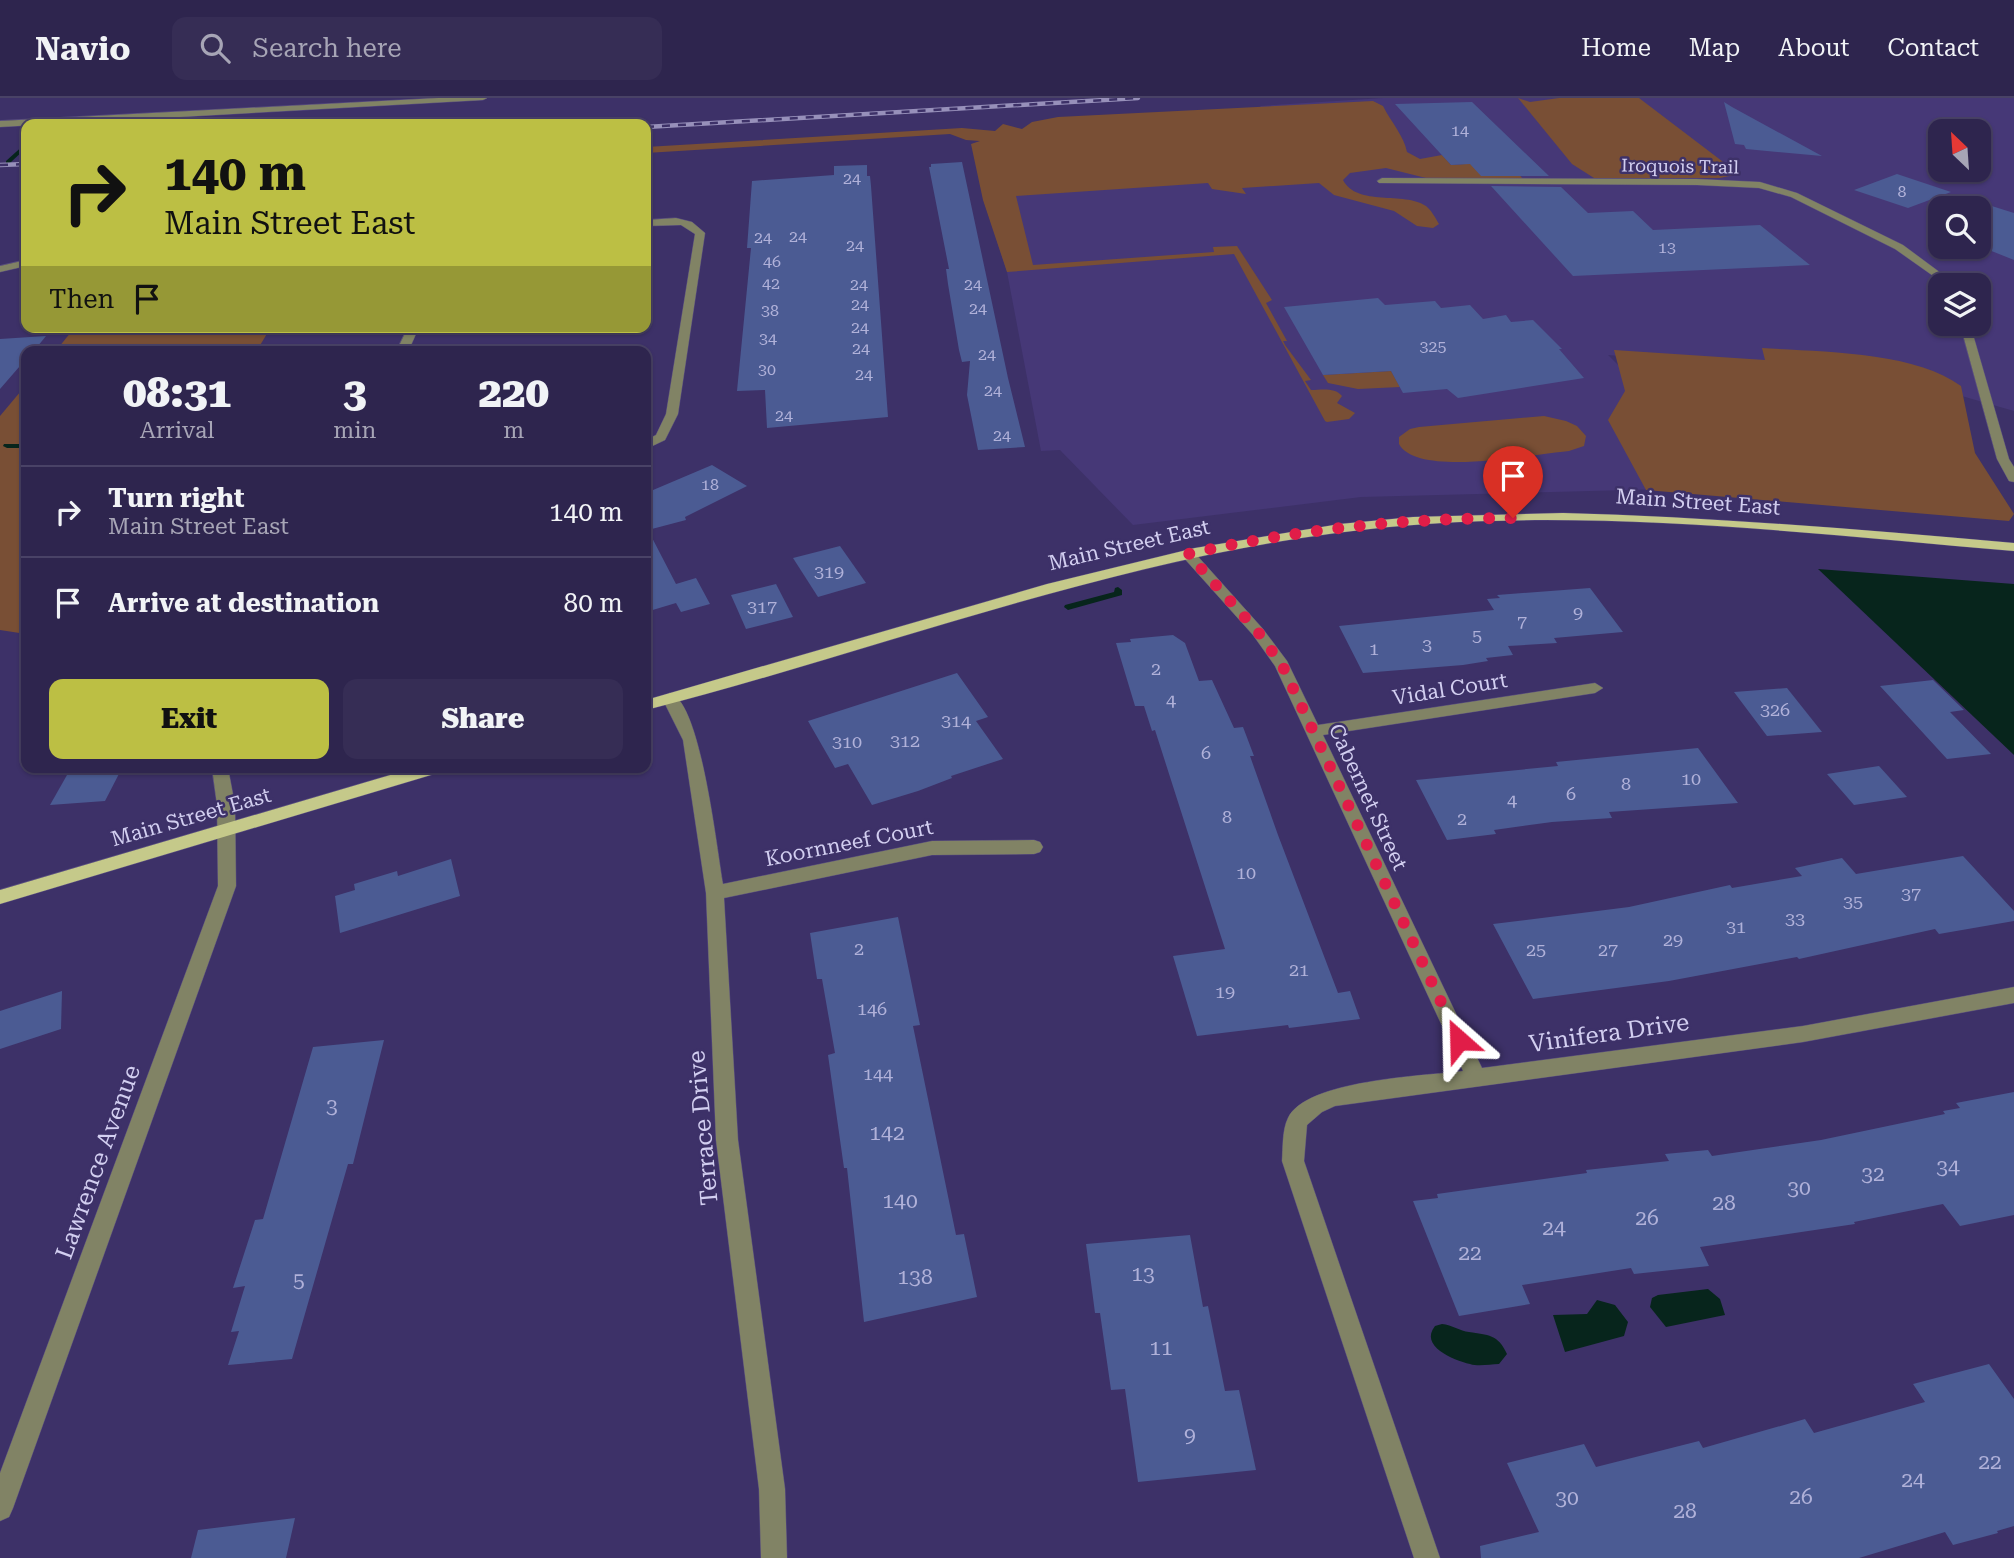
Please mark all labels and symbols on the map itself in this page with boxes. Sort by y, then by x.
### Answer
north arrow [1928,119,1992,182]
house number: 14 [1451,121,1469,140]
street label: Iroquois Trail [1621,154,1740,178]
house number: 24 [843,169,861,188]
house number: 8 [1898,182,1907,201]
house number: 24 [789,227,807,246]
house number: 24 [754,228,772,247]
house number: 24 [846,236,864,255]
house number: 13 [1658,238,1676,257]
house number: 46 [763,252,781,271]
house number: 42 [762,274,780,293]
house number: 24 [850,275,868,294]
house number: 24 [964,275,982,294]
house number: 24 [851,295,869,314]
house number: 24 [969,299,987,318]
house number: 38 [761,301,779,320]
house number: 24 [851,318,869,337]
house number: 34 [759,329,777,348]
house number: 325 [1420,337,1446,356]
house number: 24 [852,339,870,358]
house number: 24 [978,345,996,364]
house number: 30 [758,360,776,379]
house number: 24 [855,365,873,384]
house number: 24 [984,381,1002,400]
house number: 24 [775,406,793,425]
house number: 24 [993,426,1011,445]
pin [1483,446,1543,518]
house number: 18 [701,475,719,494]
street label: Main Street East [1615,484,1781,520]
street label: Main Street East [1046,515,1212,575]
house number: 319 [814,561,844,582]
house number: 317 [747,596,777,617]
house number: 9 [1573,602,1583,623]
house number: 7 [1517,611,1527,632]
house number: 5 [1472,625,1482,646]
house number: 3 [1422,634,1432,655]
house number: 1 [1369,638,1379,659]
house number: 2 [1151,658,1161,679]
street label: Vidal Court [1391,668,1509,710]
house number: 4 [1166,689,1176,710]
house number: 326 [1760,699,1790,720]
house number: 314 [941,710,971,731]
street label: Cabernet Street [1324,720,1412,874]
house number: 312 [890,730,920,751]
house number: 310 [832,731,862,752]
house number: 6 [1201,742,1211,763]
house number: 10 [1681,768,1701,789]
house number: 8 [1621,773,1631,794]
street label: Main Street East [108,783,274,851]
house number: 6 [1566,783,1576,804]
house number: 4 [1507,789,1517,810]
house number: 8 [1222,806,1232,827]
house number: 2 [1457,808,1467,829]
street label: Koornneef Court [763,815,935,871]
house number: 10 [1236,862,1256,883]
house number: 37 [1901,883,1921,904]
house number: 35 [1843,891,1863,912]
house number: 33 [1785,908,1805,929]
house number: 31 [1726,916,1746,937]
house number: 29 [1663,929,1683,950]
house number: 2 [854,938,864,959]
house number: 25 [1526,939,1546,960]
house number: 27 [1598,939,1618,960]
house number: 21 [1289,959,1309,980]
house number: 19 [1215,981,1235,1002]
house number: 146 [857,998,887,1019]
position arrow [1422,1003,1496,1077]
street label: Vinifera Drive [1527,1008,1691,1058]
street label: Terrace Drive [682,1049,724,1207]
street label: Lawrence Avenue [50,1061,146,1263]
house number: 144 [863,1063,893,1084]
house number: 3 [326,1094,338,1118]
house number: 142 [869,1121,905,1145]
house number: 34 [1936,1155,1960,1179]
house number: 32 [1861,1162,1885,1186]
house number: 30 [1787,1176,1811,1200]
house number: 140 [882,1189,918,1213]
house number: 28 [1712,1191,1736,1215]
house number: 26 [1635,1206,1659,1230]
house number: 24 [1542,1216,1566,1240]
house number: 22 [1458,1241,1482,1265]
house number: 13 [1131,1262,1155,1286]
house number: 138 [897,1265,933,1289]
house number: 5 [293,1268,305,1292]
house number: 11 [1149,1336,1173,1360]
house number: 9 [1184,1423,1196,1447]
house number: 22 [1978,1450,2002,1474]
house number: 24 [1901,1468,1925,1492]
house number: 26 [1789,1485,1813,1509]
house number: 30 [1555,1486,1579,1510]
house number: 28 [1673,1499,1697,1523]

